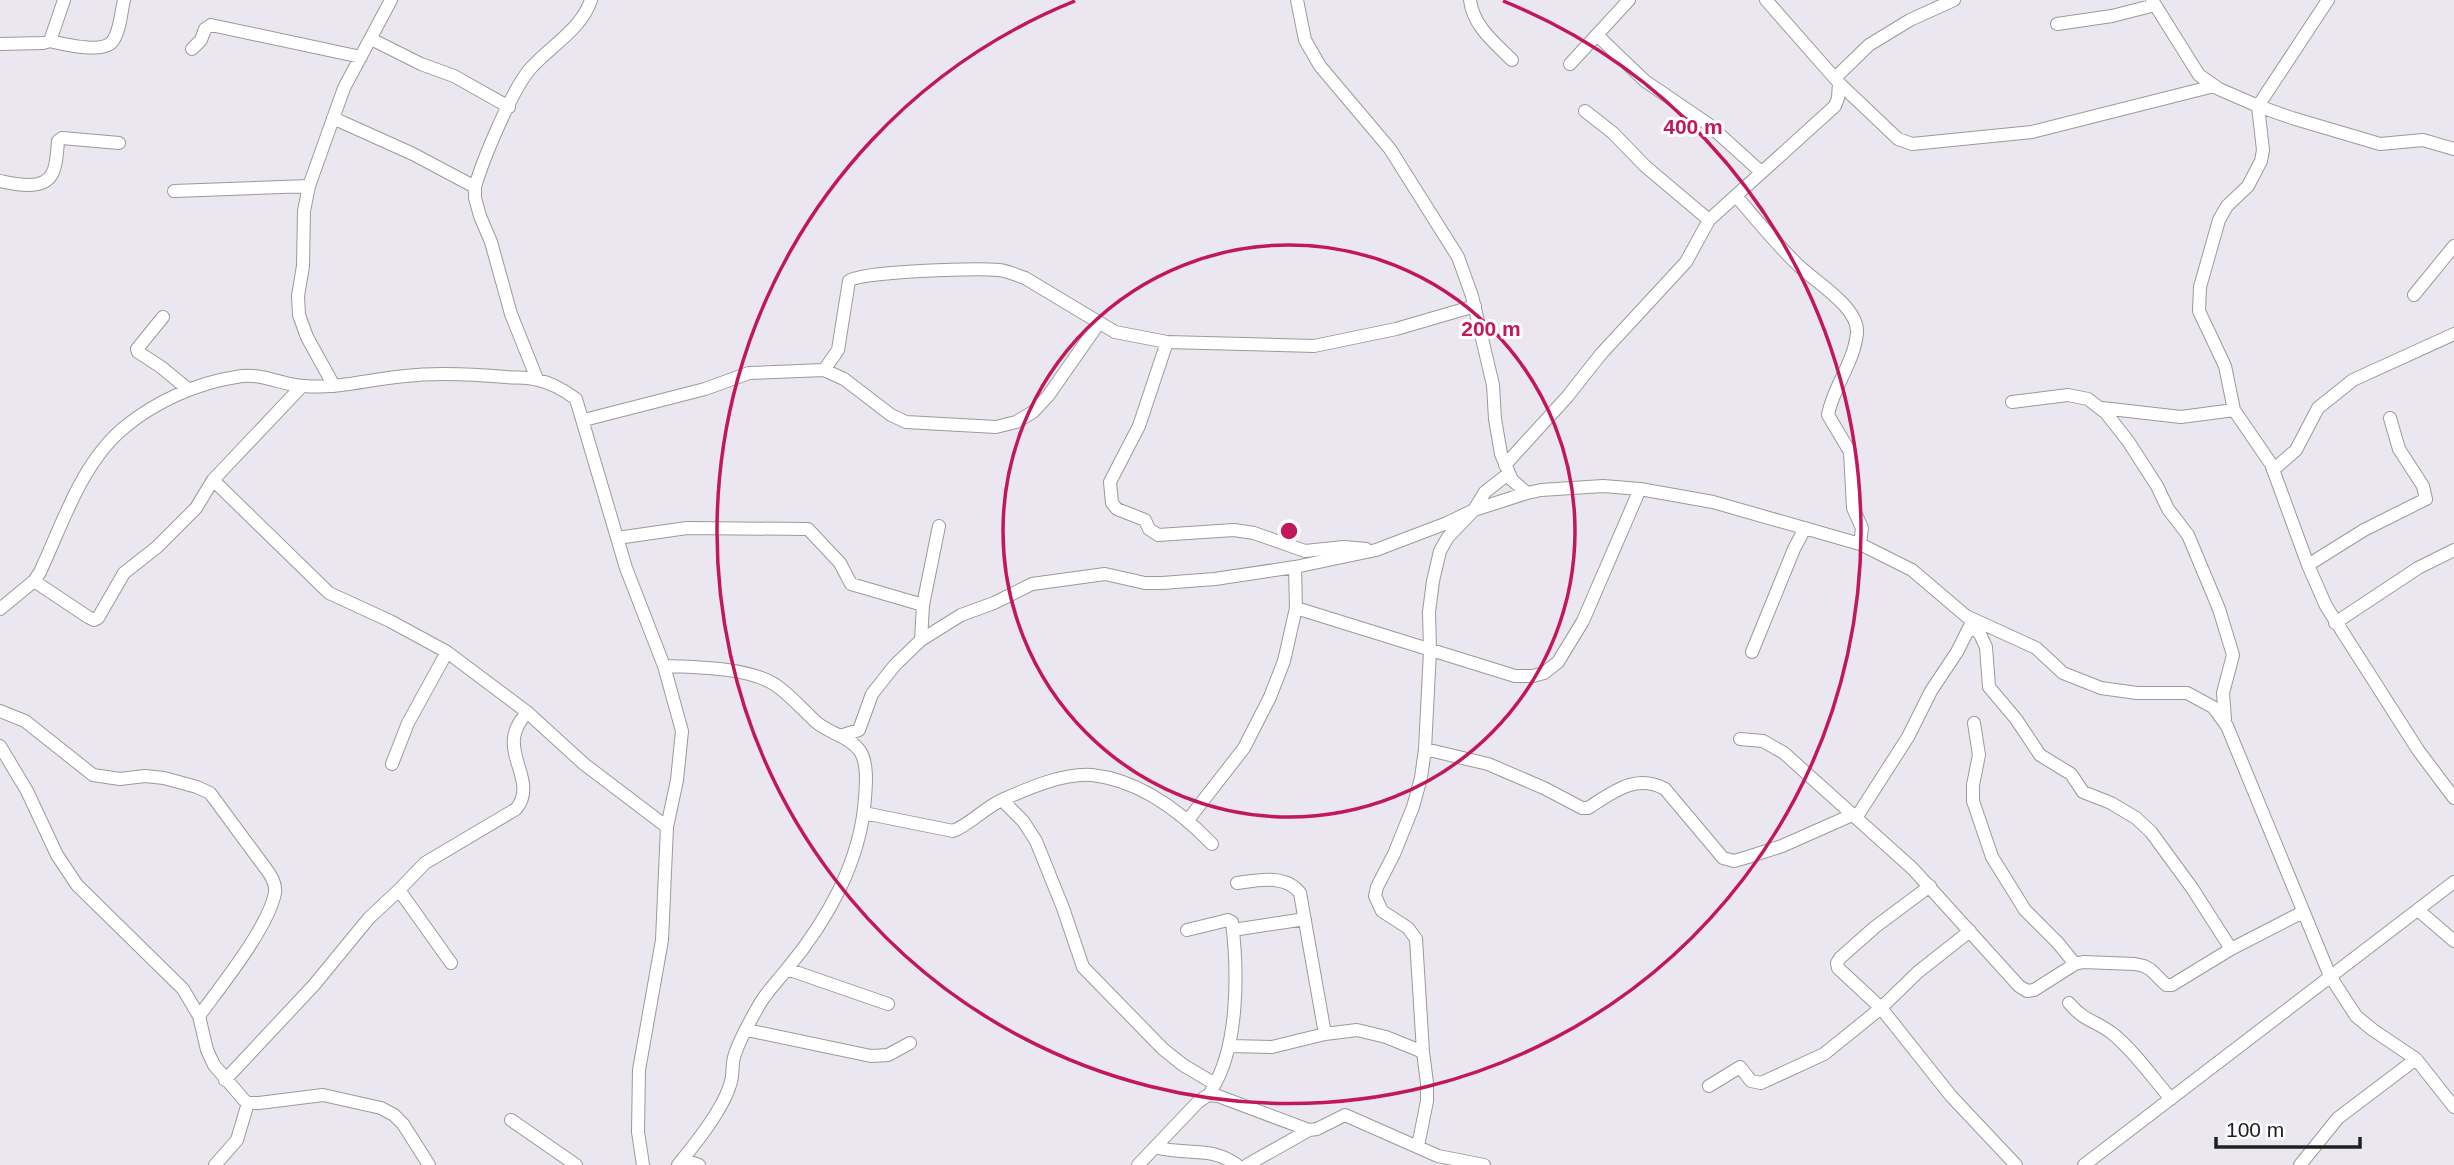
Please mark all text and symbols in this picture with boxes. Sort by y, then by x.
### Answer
text: 400 m [1663,115,1723,138]
text: 200 m [1461,317,1521,340]
centre of rings [1277,519,1301,543]
scale bar [2216,1106,2360,1150]
text: 100 m [2226,1118,2284,1141]

